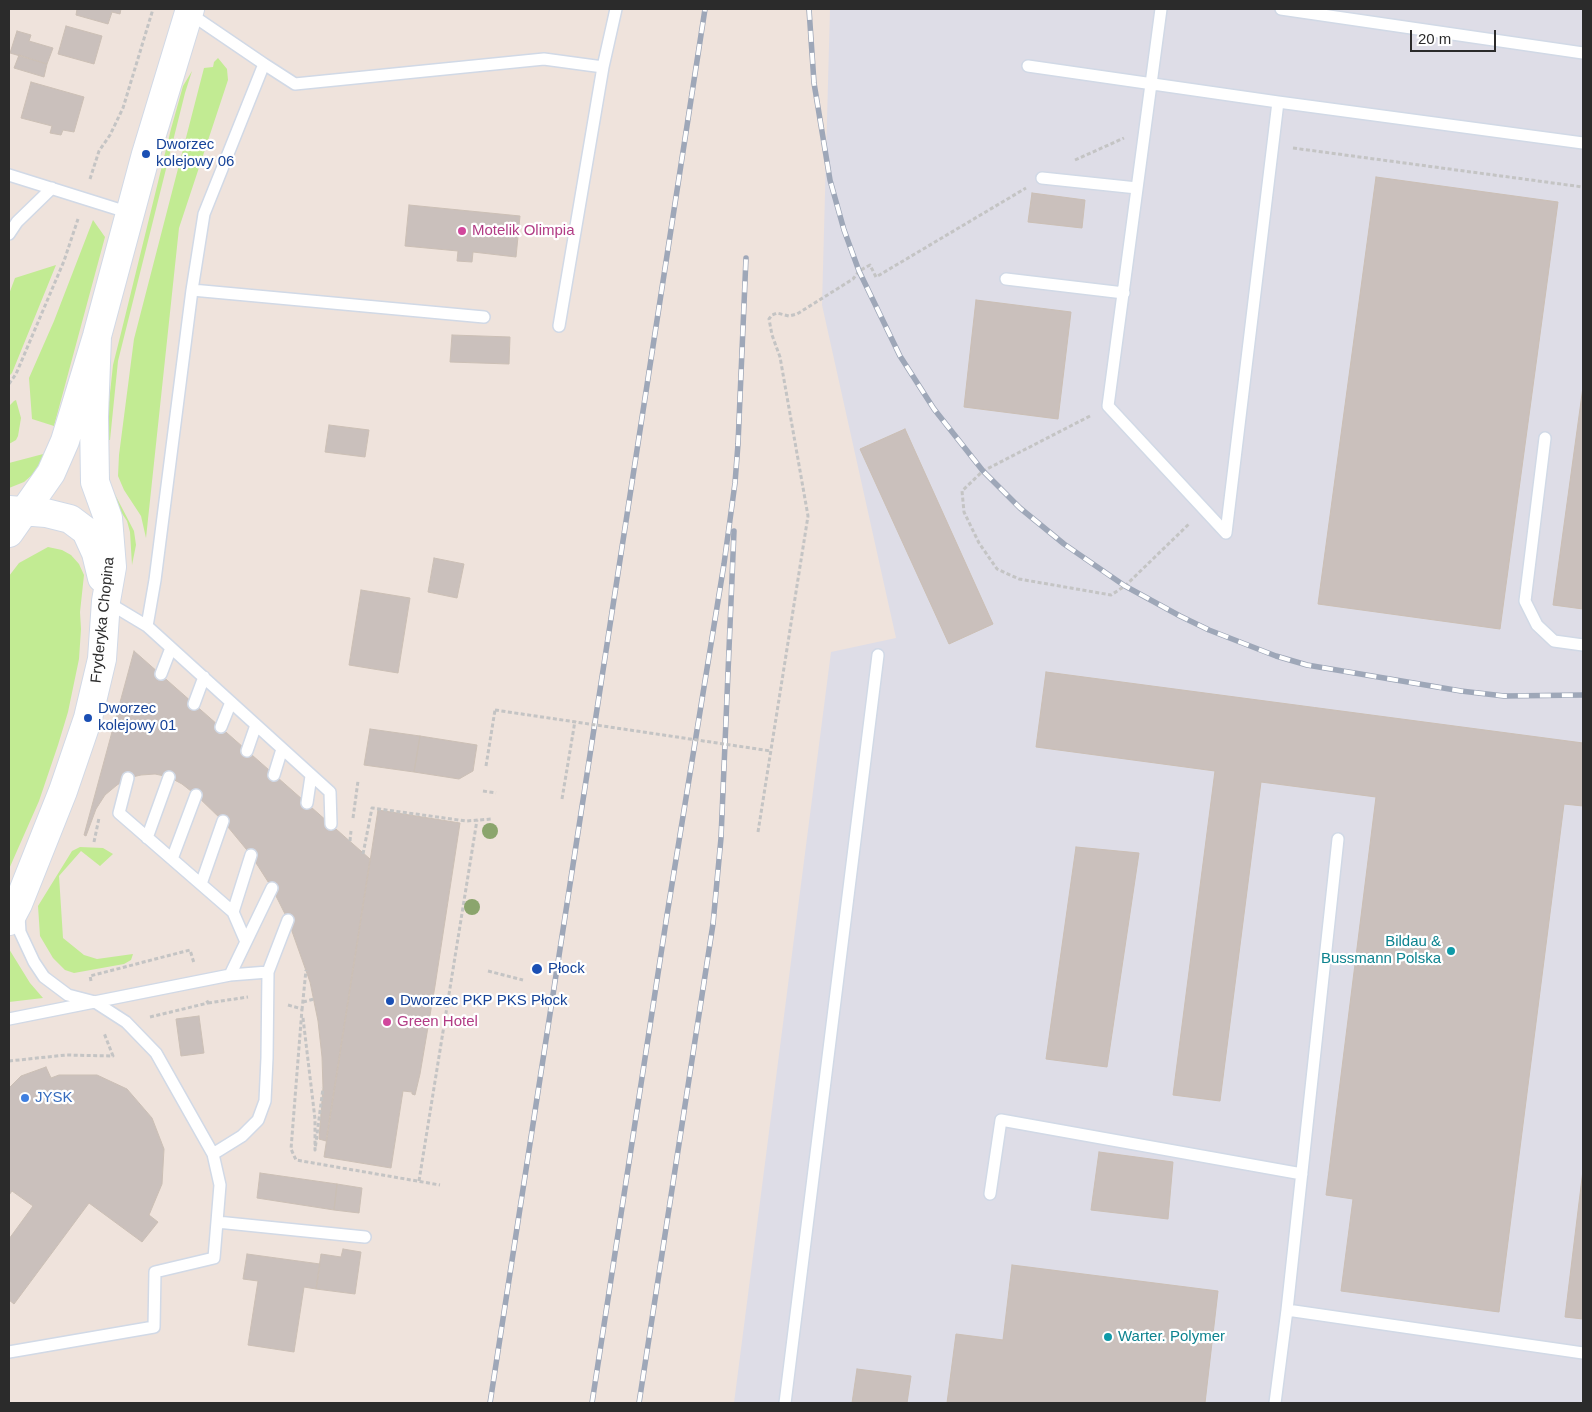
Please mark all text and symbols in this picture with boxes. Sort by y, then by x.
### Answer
scale bar [1412,20,1498,52]
text: 20 m [1418,30,1451,47]
place label: Dworzec kolejowy 06 [156,136,234,171]
marker: Dworzec kolejowy 06 [140,148,152,160]
place label: Motelik Olimpia [472,222,575,240]
marker: Motelik Olimpia [456,225,468,237]
street label: Fryderyka Chopina [87,556,119,684]
place label: Dworzec kolejowy 01 [98,700,176,735]
marker: Dworzec kolejowy 01 [82,712,94,724]
place label: Bildau & Bussmann Polska [1321,933,1441,968]
marker: Bildau & Bussmann Polska [1445,945,1457,957]
place label: Płock [548,960,585,978]
marker: Płock [530,962,544,976]
place label: Dworzec PKP PKS Płock [400,992,568,1010]
marker: Dworzec PKP PKS Płock [384,995,396,1007]
place label: Green Hotel [397,1013,478,1031]
marker: Green Hotel [381,1016,393,1028]
place label: JYSK [35,1089,73,1107]
marker: JYSK [19,1092,31,1104]
place label: Warter. Polymer [1118,1328,1225,1346]
marker: Warter. Polymer [1102,1331,1114,1343]

